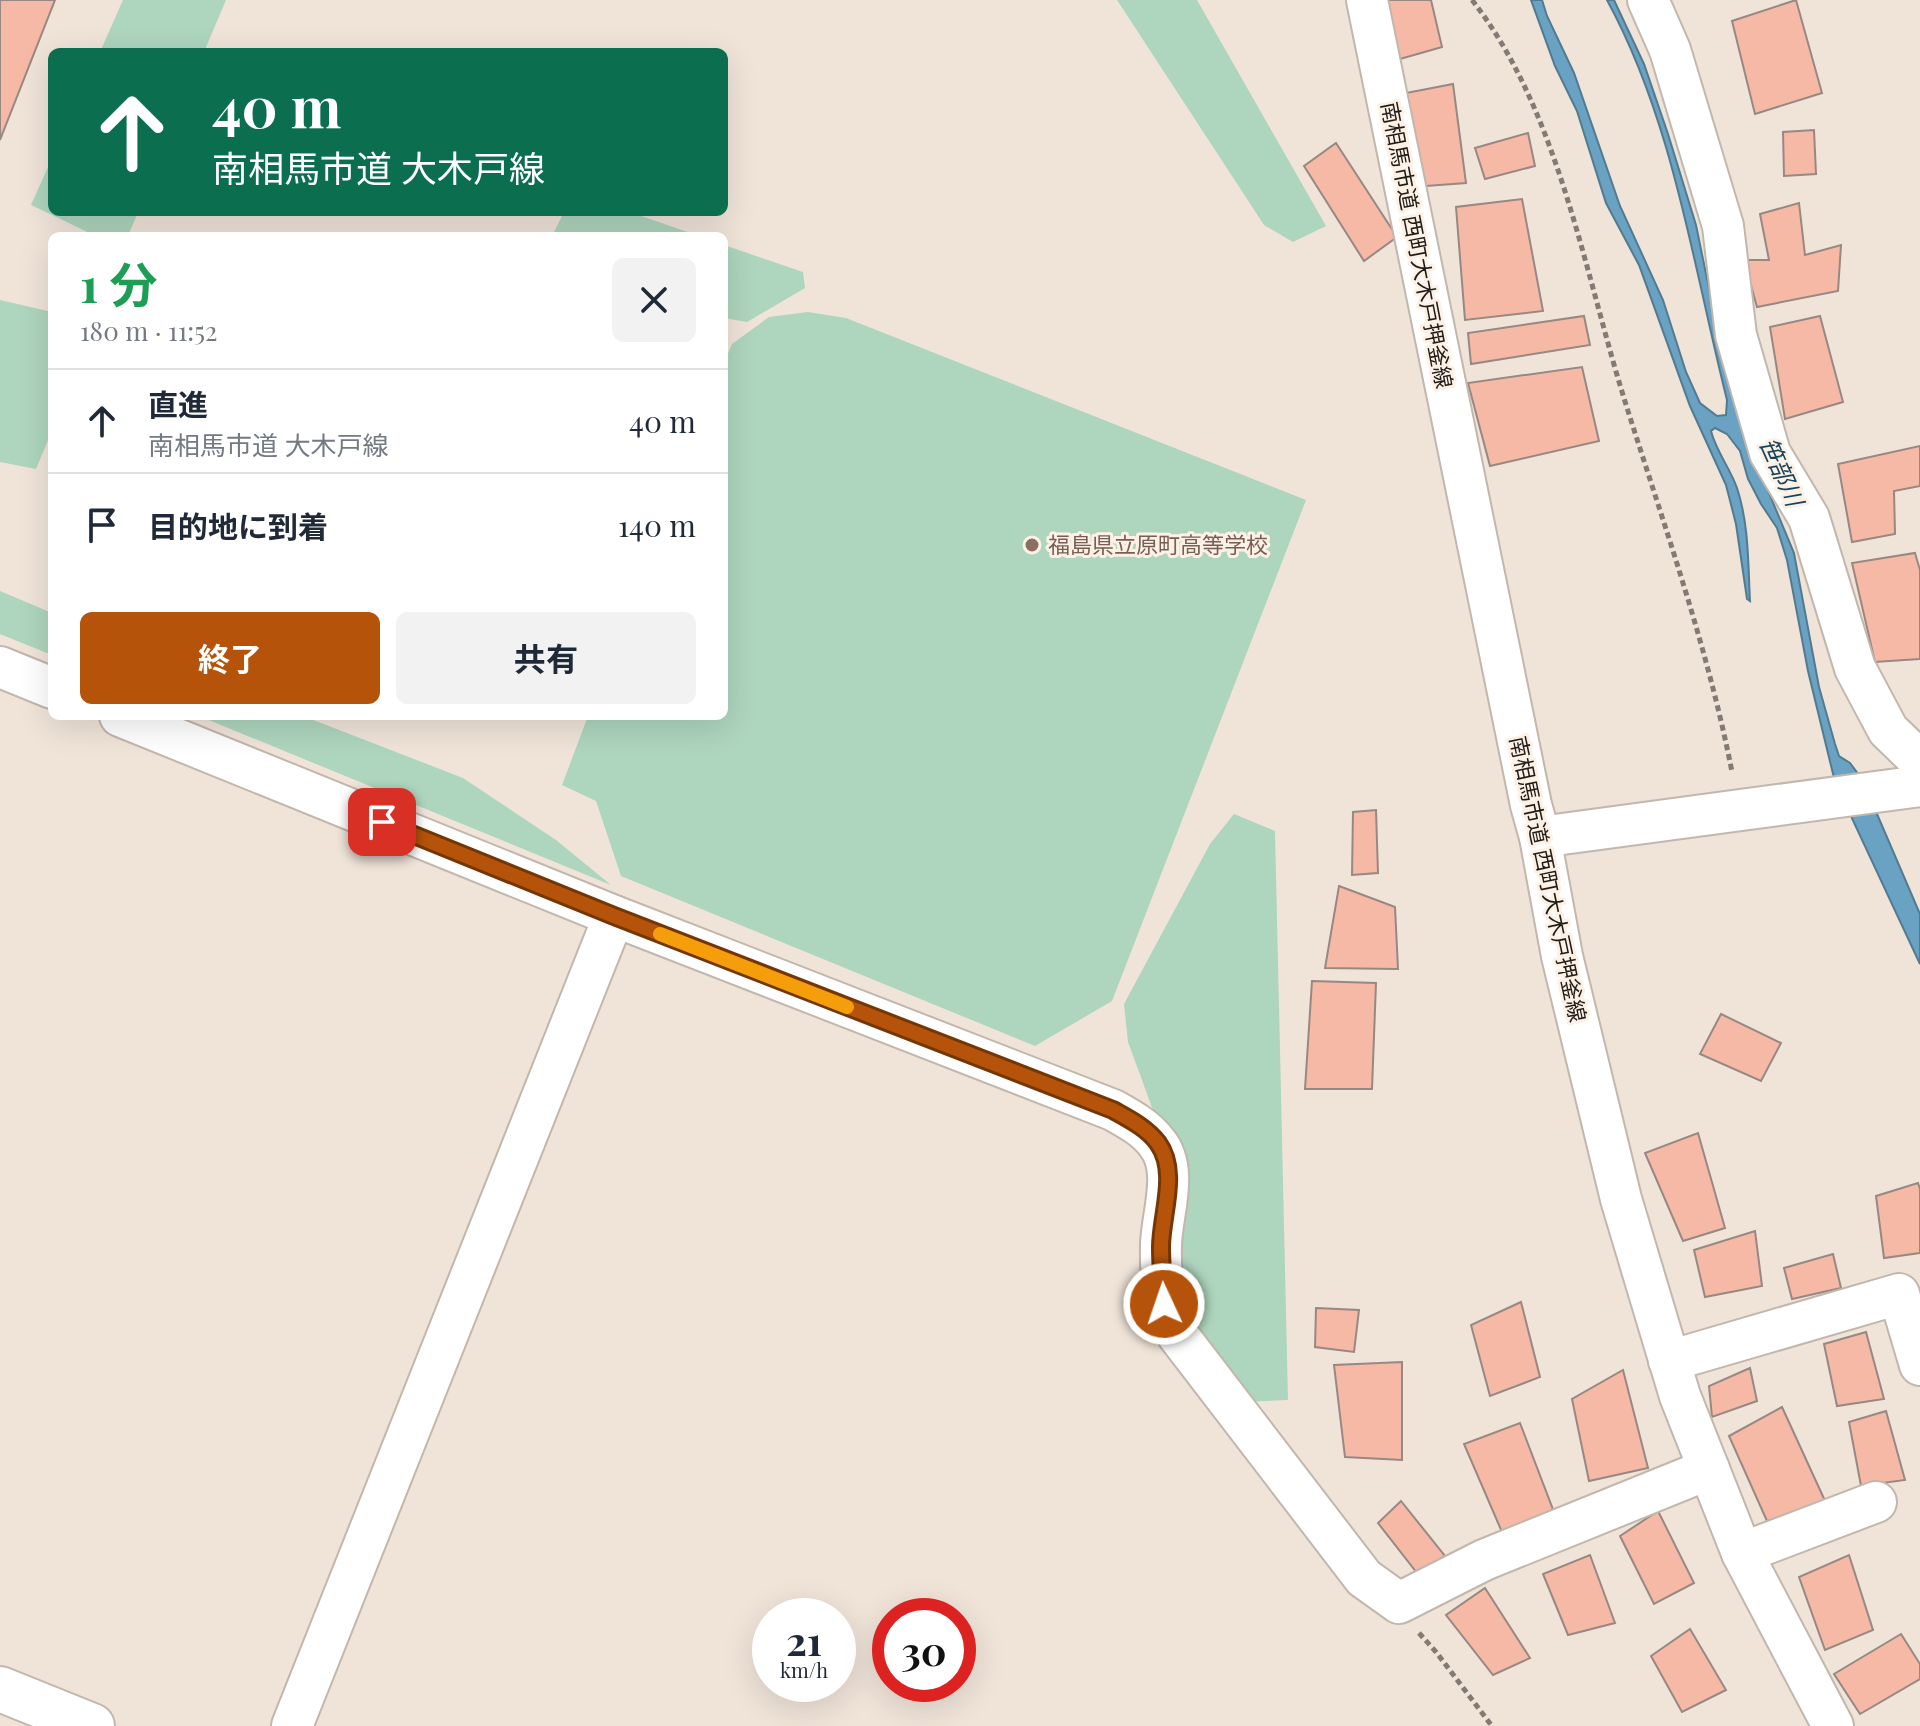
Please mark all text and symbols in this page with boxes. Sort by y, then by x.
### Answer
text: 40 m [212,68,341,143]
icon: ahead [80,80,184,184]
street label: 南相馬市道 西町大木戸押釜線 [1375,99,1461,391]
text: 南相馬市道 大木戸線 [212,143,545,191]
text: 1 分 [80,251,158,315]
button: close [612,258,696,342]
text: 180 m · 11:52 [80,313,218,348]
text: 直進 [148,384,208,424]
icon: ahead [80,399,124,443]
text: 40 m [629,401,696,441]
text: 南相馬市道 大木戸線 [148,427,388,462]
water label: 笹部川 [1754,432,1813,513]
icon: arrive [80,503,124,547]
text: 140 m [618,505,696,545]
text: 目的地に到着 [148,506,328,546]
place label: 福島県立原町高等学校 [1048,529,1268,559]
marker: 福島県立原町高等学校 [1023,536,1041,554]
button: 終了 [80,612,380,704]
button: 共有 [396,612,696,704]
street label: 南相馬市道 西町大木戸押釜線 [1504,733,1594,1024]
pin [348,788,416,856]
icon: arrive [360,800,404,844]
position arrow [1122,1262,1206,1346]
speed limit sign: 30 [872,1598,976,1702]
text: 21 [786,1613,822,1666]
text: km/h [780,1656,828,1683]

